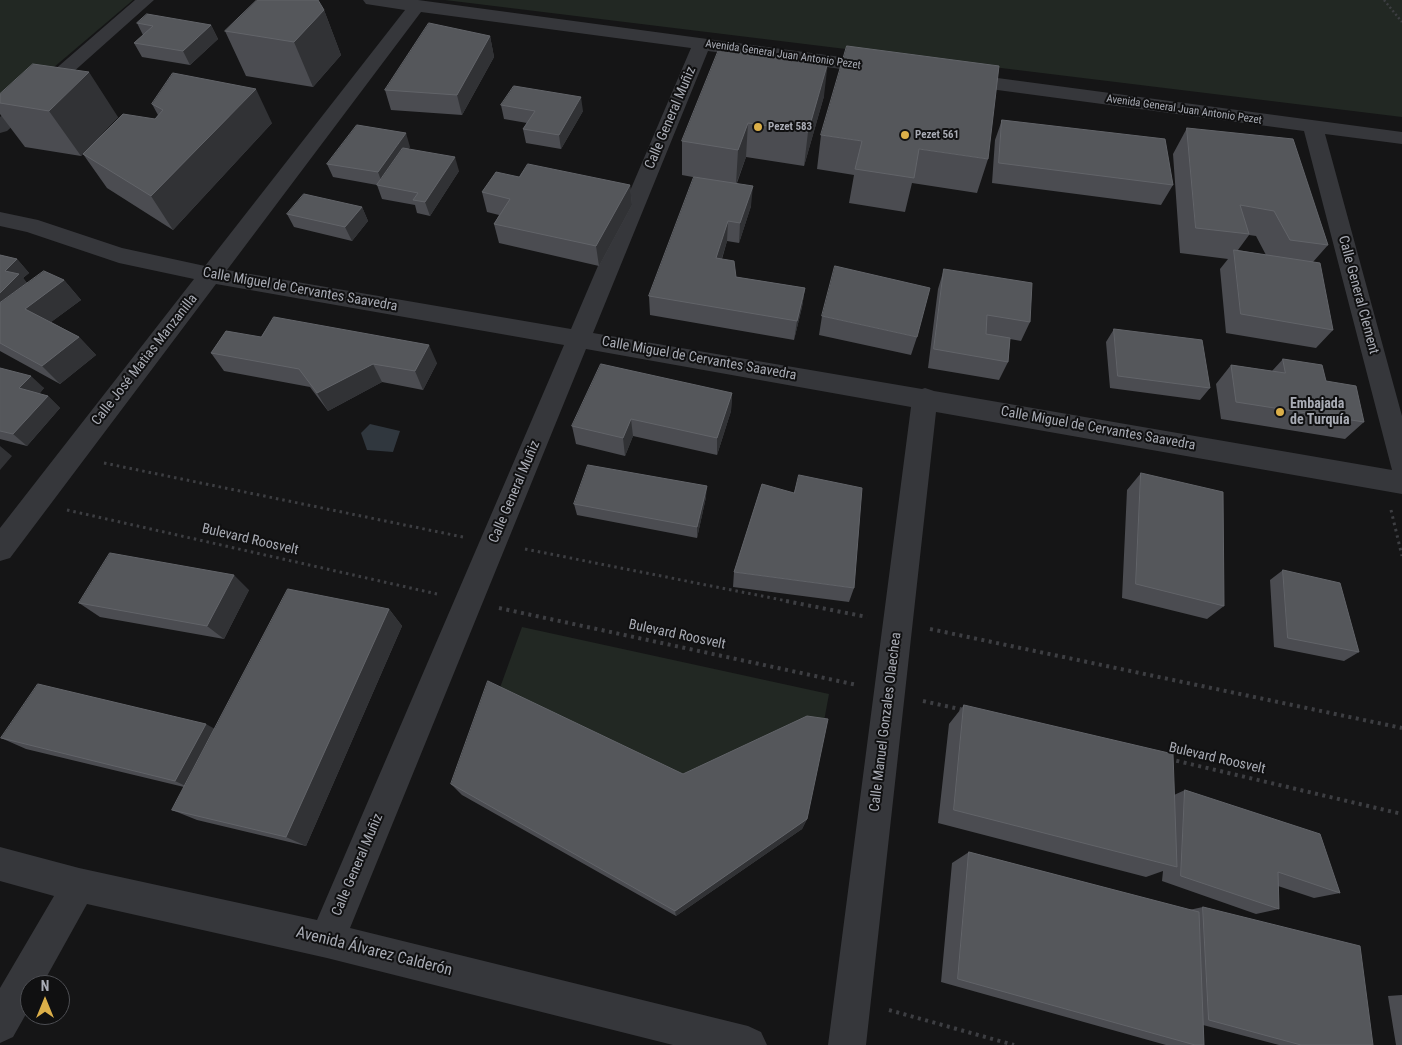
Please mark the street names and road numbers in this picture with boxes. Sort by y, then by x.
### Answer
street label: Avenida General Juan Antonio Pezet [704,38,862,72]
street label: Calle General Muñiz [642,64,700,172]
street label: Avenida General Juan Antonio Pezet [1105,93,1263,127]
street label: Calle General Clement [1334,234,1382,356]
street label: Calle Miguel de Cervantes Saavedra [201,265,399,315]
street label: Calle José Matias Manzanilla [89,291,201,429]
street label: Calle Miguel de Cervantes Saavedra [600,334,798,384]
street label: Calle Miguel de Cervantes Saavedra [999,404,1197,454]
street label: Calle General Muñiz [486,438,544,546]
street label: Bulevard Roosvelt [200,521,300,559]
street label: Bulevard Roosvelt [627,617,727,653]
street label: Calle Manuel Gonzales Olaechea [867,631,905,813]
street label: Bulevard Roosvelt [1167,740,1267,778]
street label: Calle General Muñiz [329,811,387,919]
street label: Avenida Álvarez Calderón [294,923,454,981]

